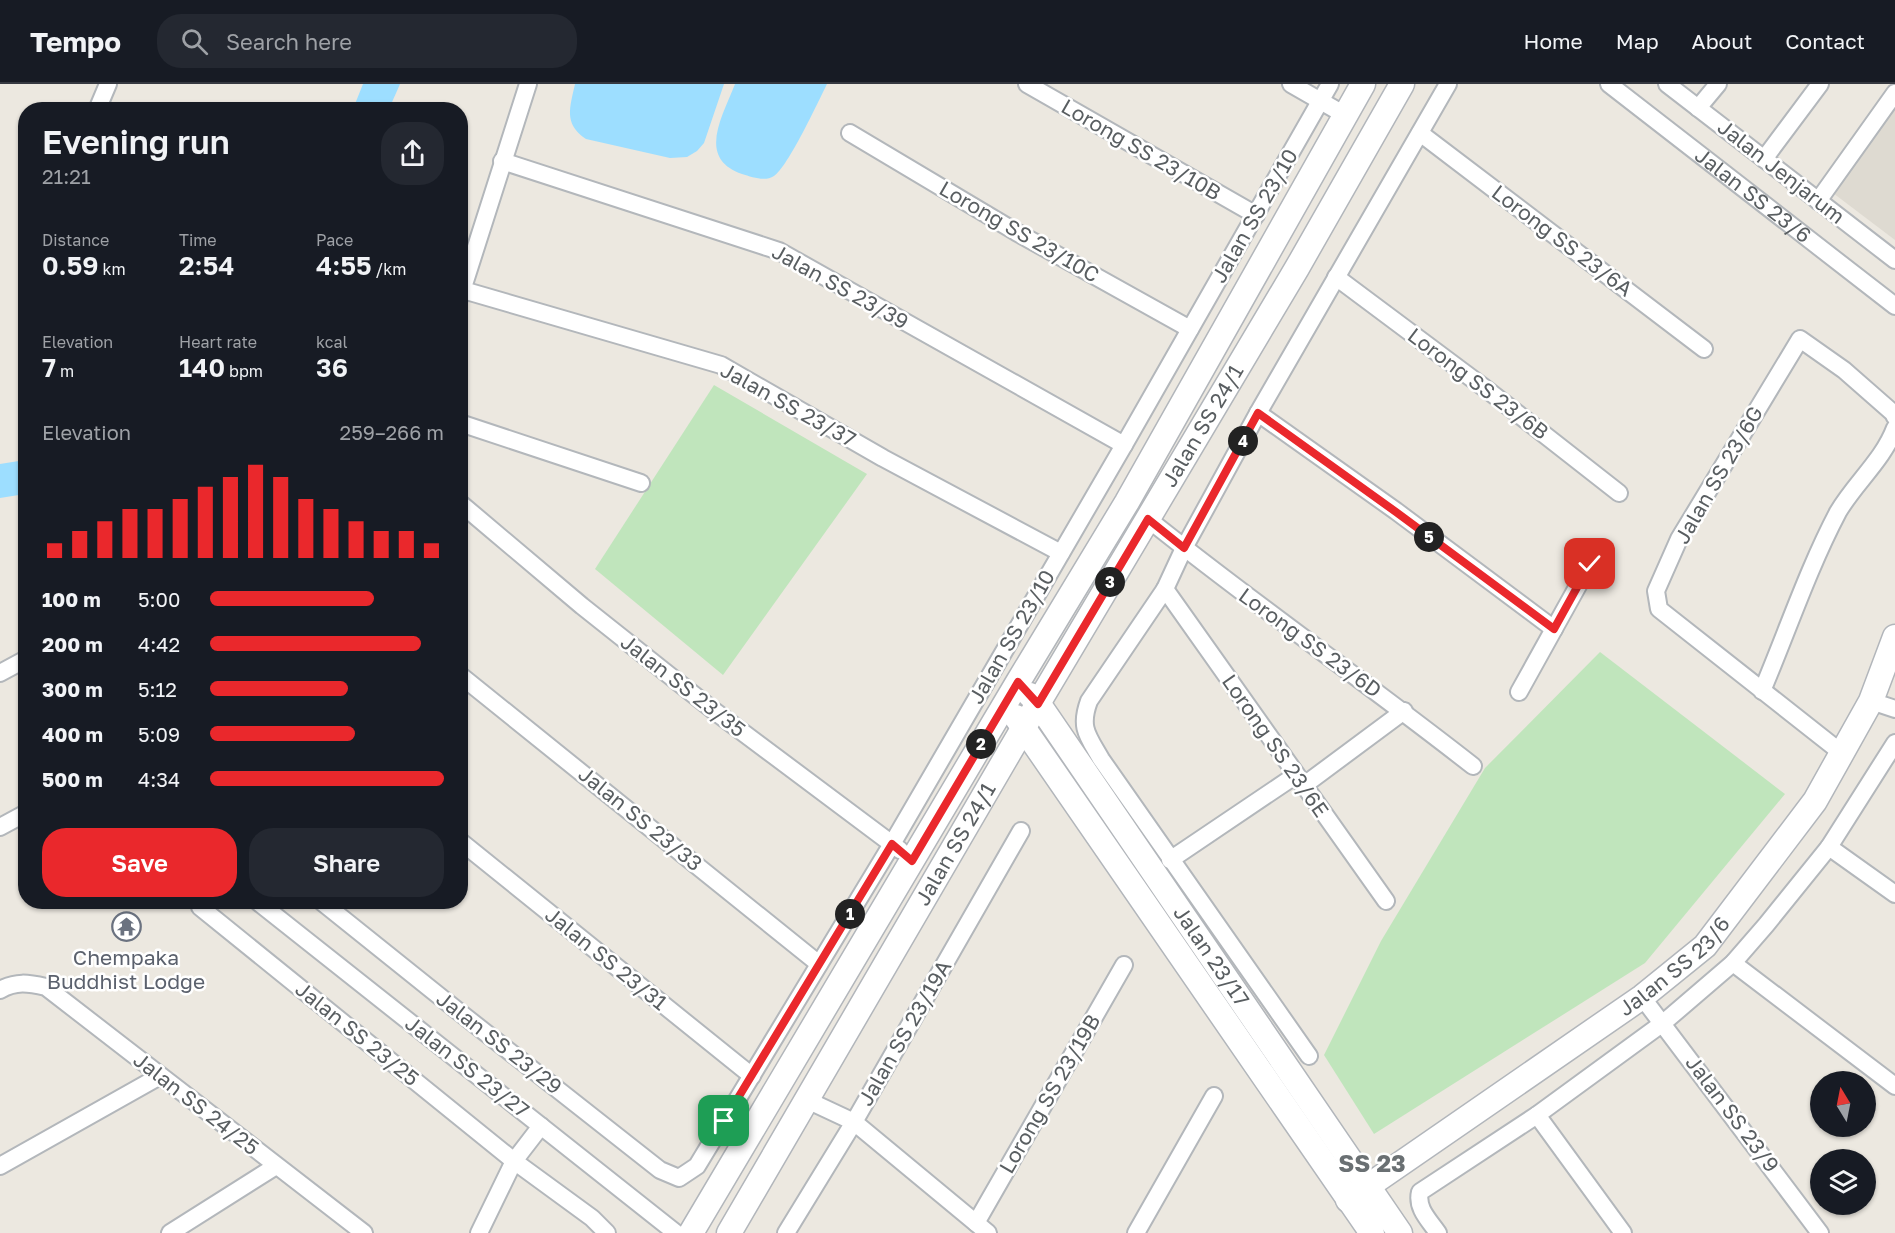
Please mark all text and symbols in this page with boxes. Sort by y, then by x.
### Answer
search box [157,14,577,68]
text: Tempo [30,25,121,58]
icon: search [178,25,211,58]
text: Search here [226,28,352,55]
text: Home [1523,28,1583,54]
text: Map [1616,28,1659,54]
text: About [1692,28,1752,54]
text: Contact [1785,28,1865,54]
street label: Lorong SS 23/10B [1057,93,1226,205]
street label: Jalan Jenjarum [1713,114,1850,229]
text: Evening run [42,122,230,161]
button: share [381,122,444,185]
street label: Jalan SS 23/6 [1690,142,1817,248]
street label: Jalan SS 23/10 [1205,144,1303,287]
text: 21:21 [42,164,91,188]
street label: Lorong SS 23/10C [935,175,1104,287]
street label: Lorong SS 23/6A [1487,179,1638,302]
text: Distance [42,230,109,250]
text: Time [179,230,217,250]
text: Pace [316,230,353,250]
street label: Jalan SS 23/39 [768,238,913,334]
text: 0.59 [42,250,98,281]
text: 2:54 [179,250,235,281]
text: 4:55 [316,250,372,281]
text: km [98,259,126,279]
text: /km [372,259,406,279]
street label: Lorong SS 23/6B [1403,322,1554,445]
text: Elevation [42,332,113,352]
text: Heart rate [179,332,257,352]
text: kcal [316,332,348,352]
text: 7 [42,352,56,383]
text: 140 [179,352,225,383]
text: 36 [316,352,348,383]
street label: Jalan SS 23/37 [716,356,861,452]
text: m [56,361,74,381]
text: bpm [225,361,263,381]
street label: Jalan SS 24/1 [1157,361,1249,491]
street label: Jalan SS 23/6G [1668,401,1768,548]
text: Elevation [42,420,131,444]
text: 259–266 m [340,420,444,444]
pin: 4 [1228,426,1258,456]
pin: 5 [1414,522,1444,552]
text: 5 [1424,527,1434,547]
pin [1564,538,1615,589]
icon: check [1573,547,1606,580]
street label: Jalan SS 23/10 [962,565,1060,708]
pin: 3 [1095,567,1125,597]
text: 3 [1105,572,1115,592]
street label: Lorong SS 23/6D [1234,582,1387,703]
text: 100 m [42,587,101,611]
text: 5:00 [138,587,180,611]
street label: Jalan SS 23/35 [616,628,751,742]
text: 200 m [42,632,103,656]
text: 4:42 [138,632,180,656]
street label: Lorong SS 23/6E [1217,669,1335,822]
text: 300 m [42,677,103,701]
text: 5:12 [138,677,177,701]
text: 400 m [42,722,103,746]
text: 5:09 [138,722,180,746]
pin: 2 [966,729,996,759]
text: 2 [976,734,986,754]
street label: Jalan SS 23/33 [574,760,708,876]
text: 500 m [42,767,103,791]
text: 4:34 [138,767,180,791]
street label: Jalan SS 24/1 [909,778,1001,910]
button: Save [42,828,237,897]
button: Share [249,828,444,897]
pin: 1 [835,899,865,929]
street label: Jalan 23/17 [1168,900,1255,1011]
street label: Jalan SS 23/31 [540,901,673,1015]
text: 1 [846,904,854,924]
temple icon: Chempaka Buddhist Lodge [110,911,142,943]
street label: Jalan SS 23/6 [1613,911,1735,1021]
place label: Chempaka Buddhist Lodge [47,944,205,994]
street label: Jalan SS 23/19A [852,955,956,1110]
street label: Jalan SS 23/25 [291,976,425,1091]
street label: Jalan SS 23/29 [432,985,567,1099]
street label: Lorong SS 23/19B [993,1009,1105,1178]
street label: Jalan SS 23/27 [400,1010,535,1123]
street label: Jalan SS 24/25 [129,1046,264,1160]
street label: Jalan SS 23/9 [1680,1050,1785,1177]
north arrow [1810,1071,1876,1137]
map controls [1810,1071,1876,1215]
pin [698,1095,749,1146]
icon: arrive [707,1104,740,1137]
district label: SS 23 [1338,1148,1406,1177]
button: layers [1810,1149,1876,1215]

